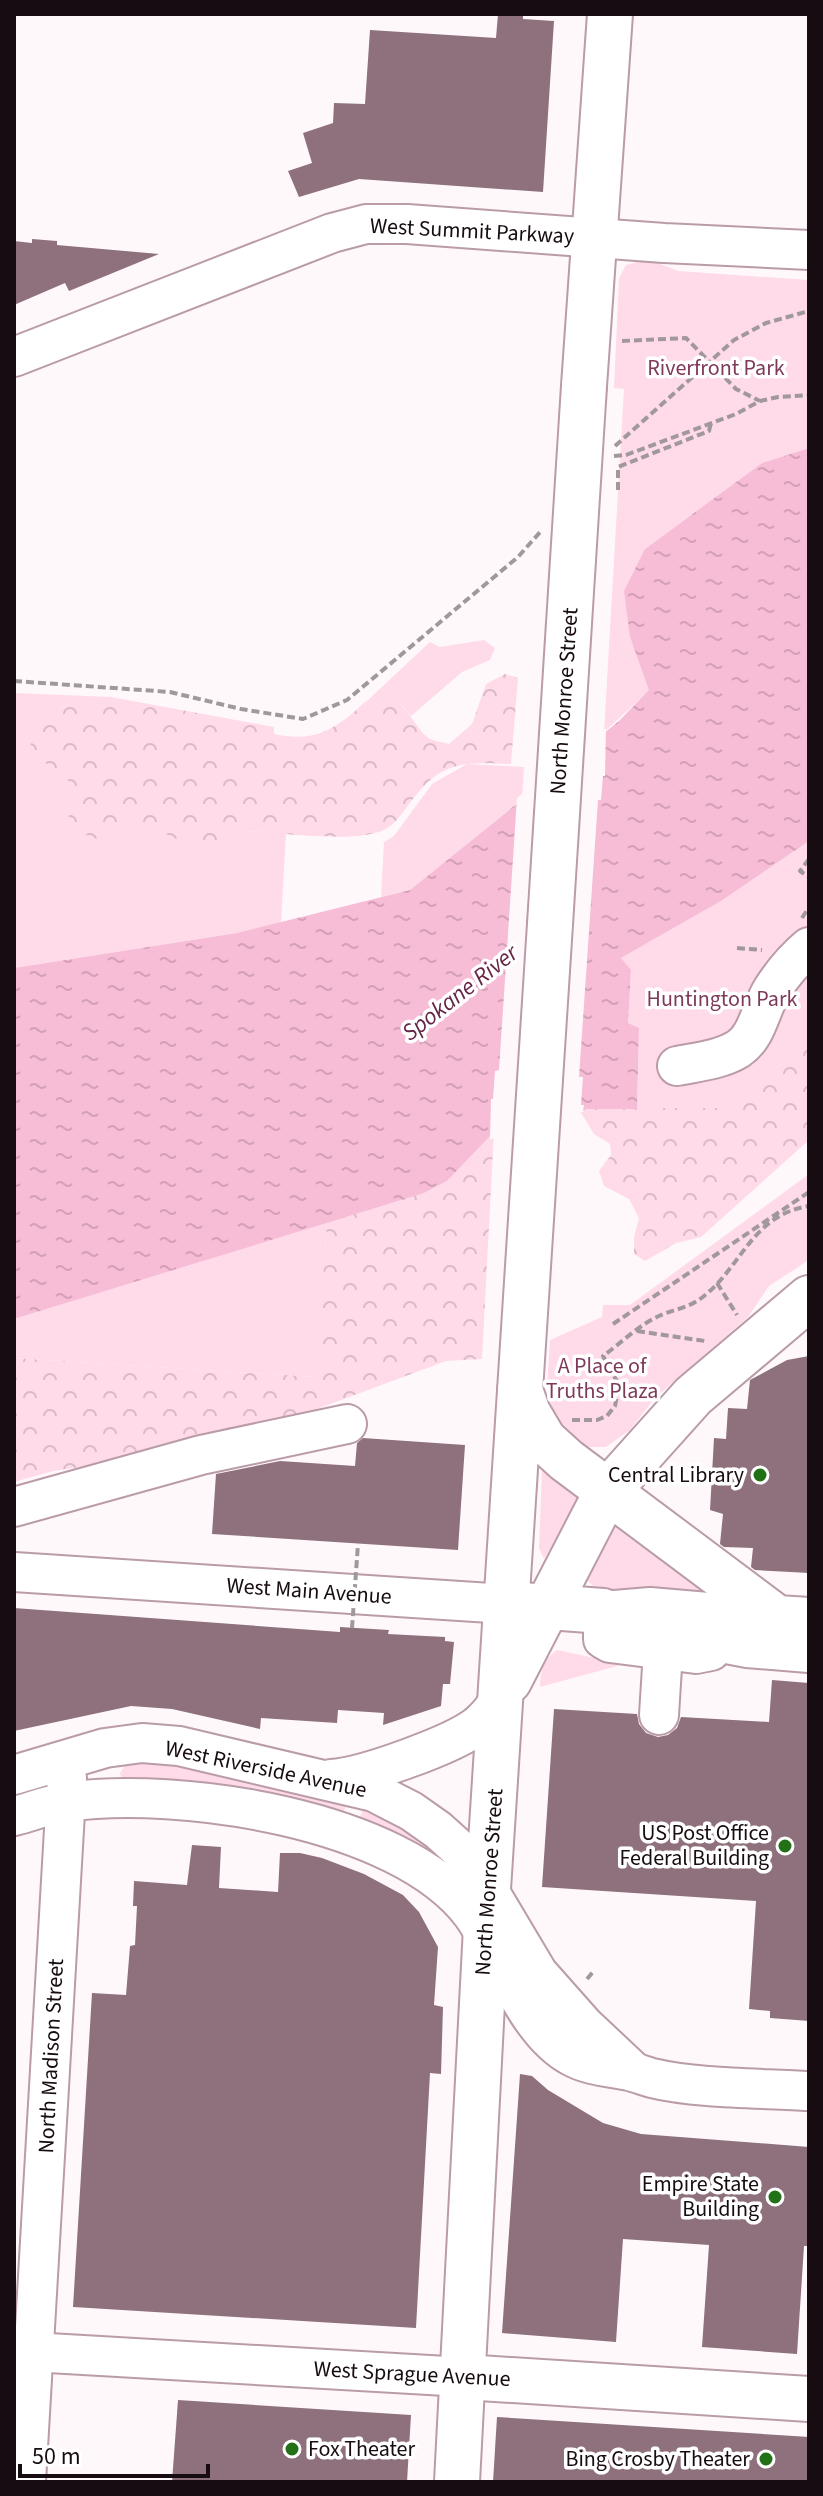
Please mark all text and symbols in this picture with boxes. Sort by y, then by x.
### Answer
street label: West Summit Parkway [369,210,576,252]
park label: Riverfront Park [647,352,785,384]
street label: North Monroe Street [542,606,587,796]
water label: Spokane River [394,935,527,1050]
park label: Huntington Park [647,983,798,1015]
park label: A Place of Truths Plaza [546,1350,658,1407]
place label: Central Library [608,1459,745,1491]
marker: Central Library [751,1466,769,1484]
street label: West Main Avenue [225,1569,393,1613]
street label: West Riverside Avenue [162,1732,370,1806]
street label: North Monroe Street [467,1787,512,1977]
place label: US Post Office Federal Building [620,1817,769,1874]
marker: US Post Office Federal Building [776,1837,794,1855]
street label: North Madison Street [30,1957,72,2154]
place label: Empire State Building [642,2168,759,2225]
marker: Empire State Building [766,2188,784,2206]
street label: West Sprague Avenue [313,2353,511,2395]
scale bar [20,2428,208,2478]
place label: Fox Theater [308,2433,416,2465]
text: 50 m [32,2439,81,2474]
marker: Fox Theater [283,2440,301,2458]
place label: Bing Crosby Theater [565,2443,750,2475]
marker: Bing Crosby Theater [757,2450,775,2468]

